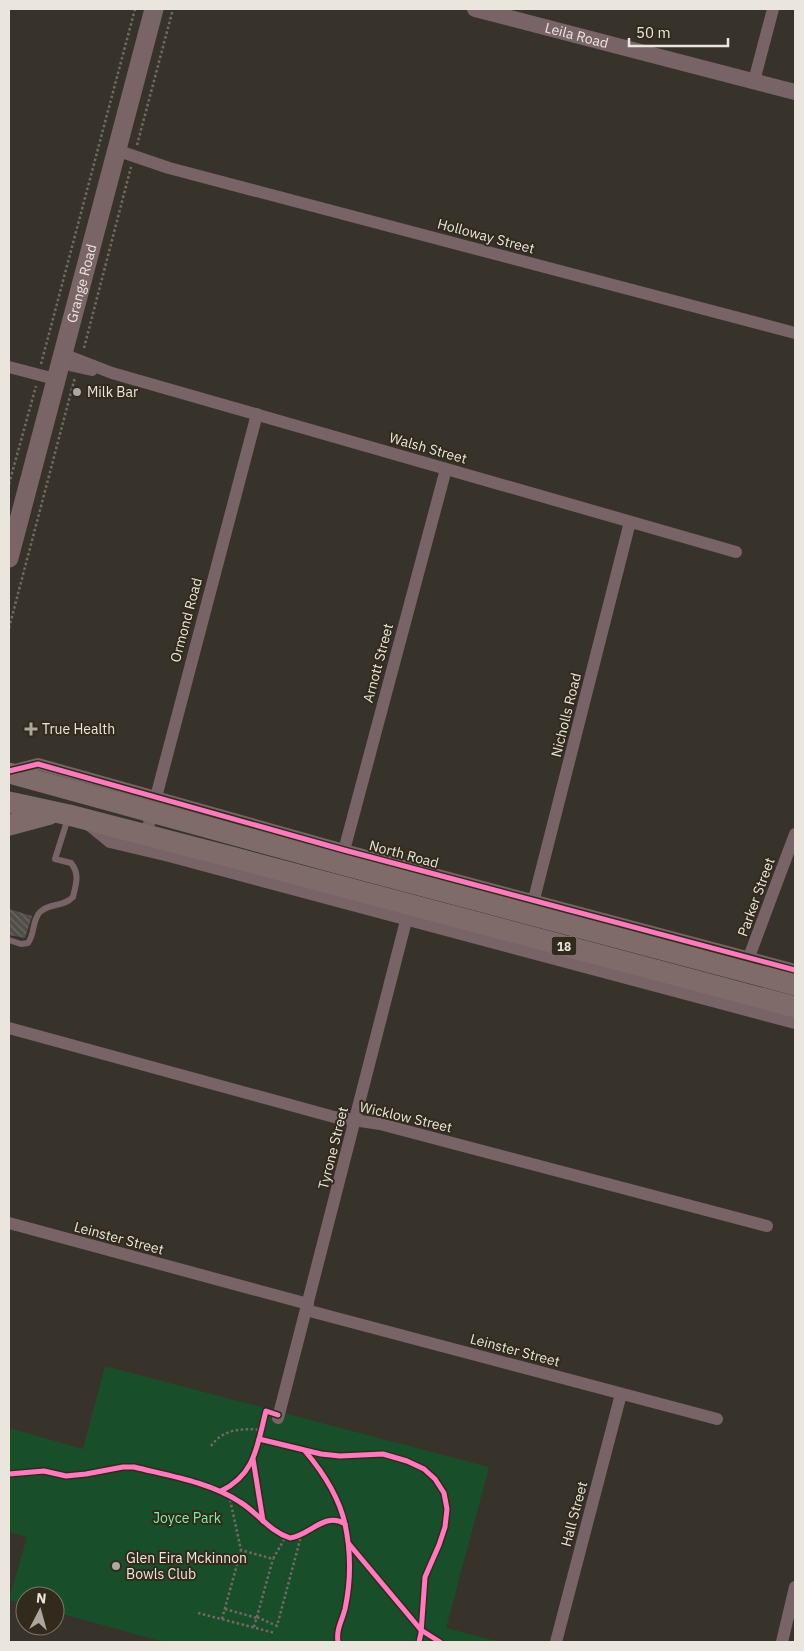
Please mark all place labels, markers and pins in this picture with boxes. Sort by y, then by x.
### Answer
place label: Milk Bar [87,383,138,401]
marker: Milk Bar [71,386,83,398]
place label: True Health [42,720,115,738]
marker: True Health [24,722,38,736]
place label: Glen Eira Mckinnon Bowls Club [126,1549,247,1583]
marker: Glen Eira Mckinnon Bowls Club [110,1560,122,1572]

